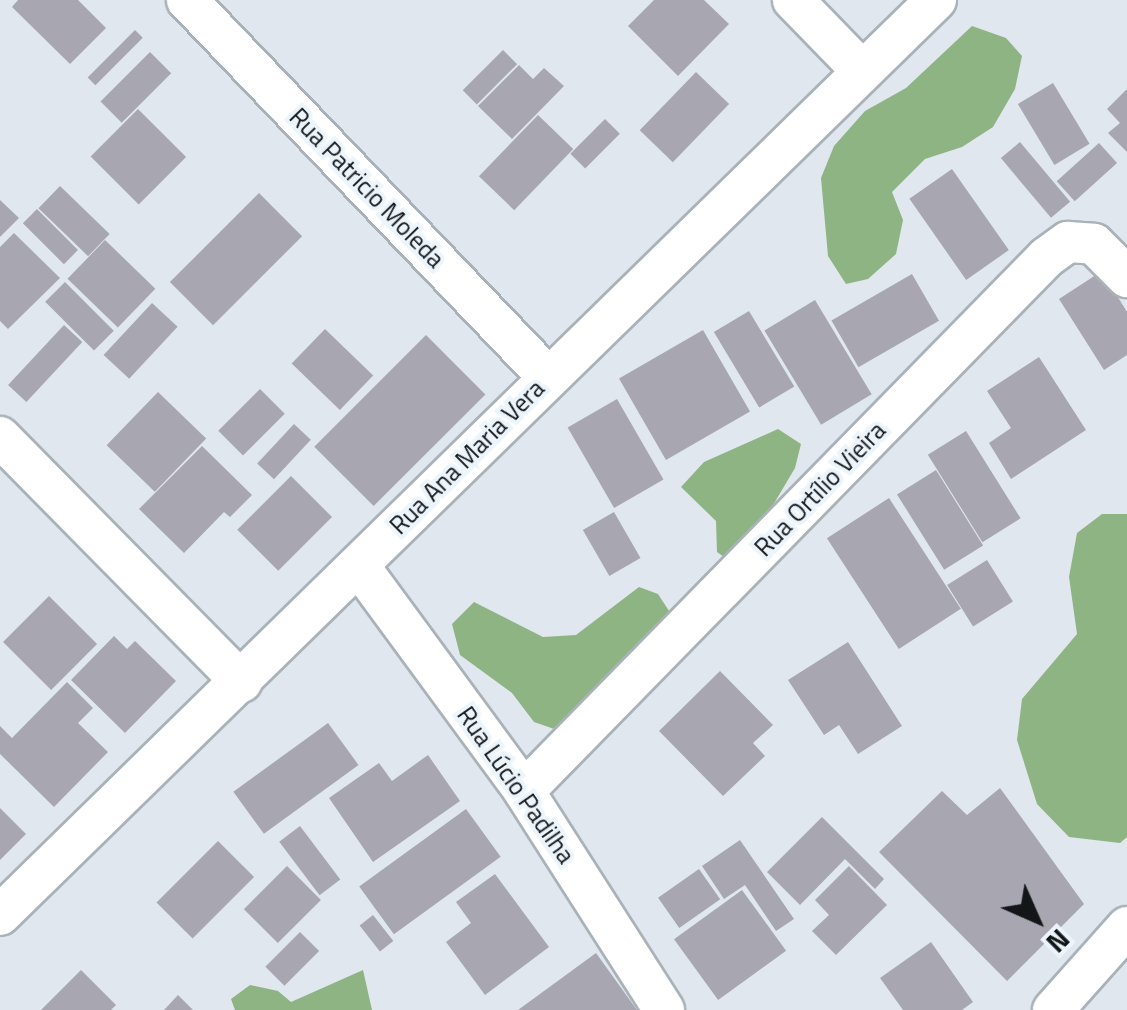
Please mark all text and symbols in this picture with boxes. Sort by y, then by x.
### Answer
street label: Rua Patricio Moleda [283,102,451,274]
street label: Rua Ana Maria Vera [383,373,551,541]
street label: Rua Ortílio Vieira [748,415,892,563]
street label: Rua Lúcio Padilha [451,701,581,869]
north arrow [987,870,1087,970]
text: N [1037,920,1081,964]

